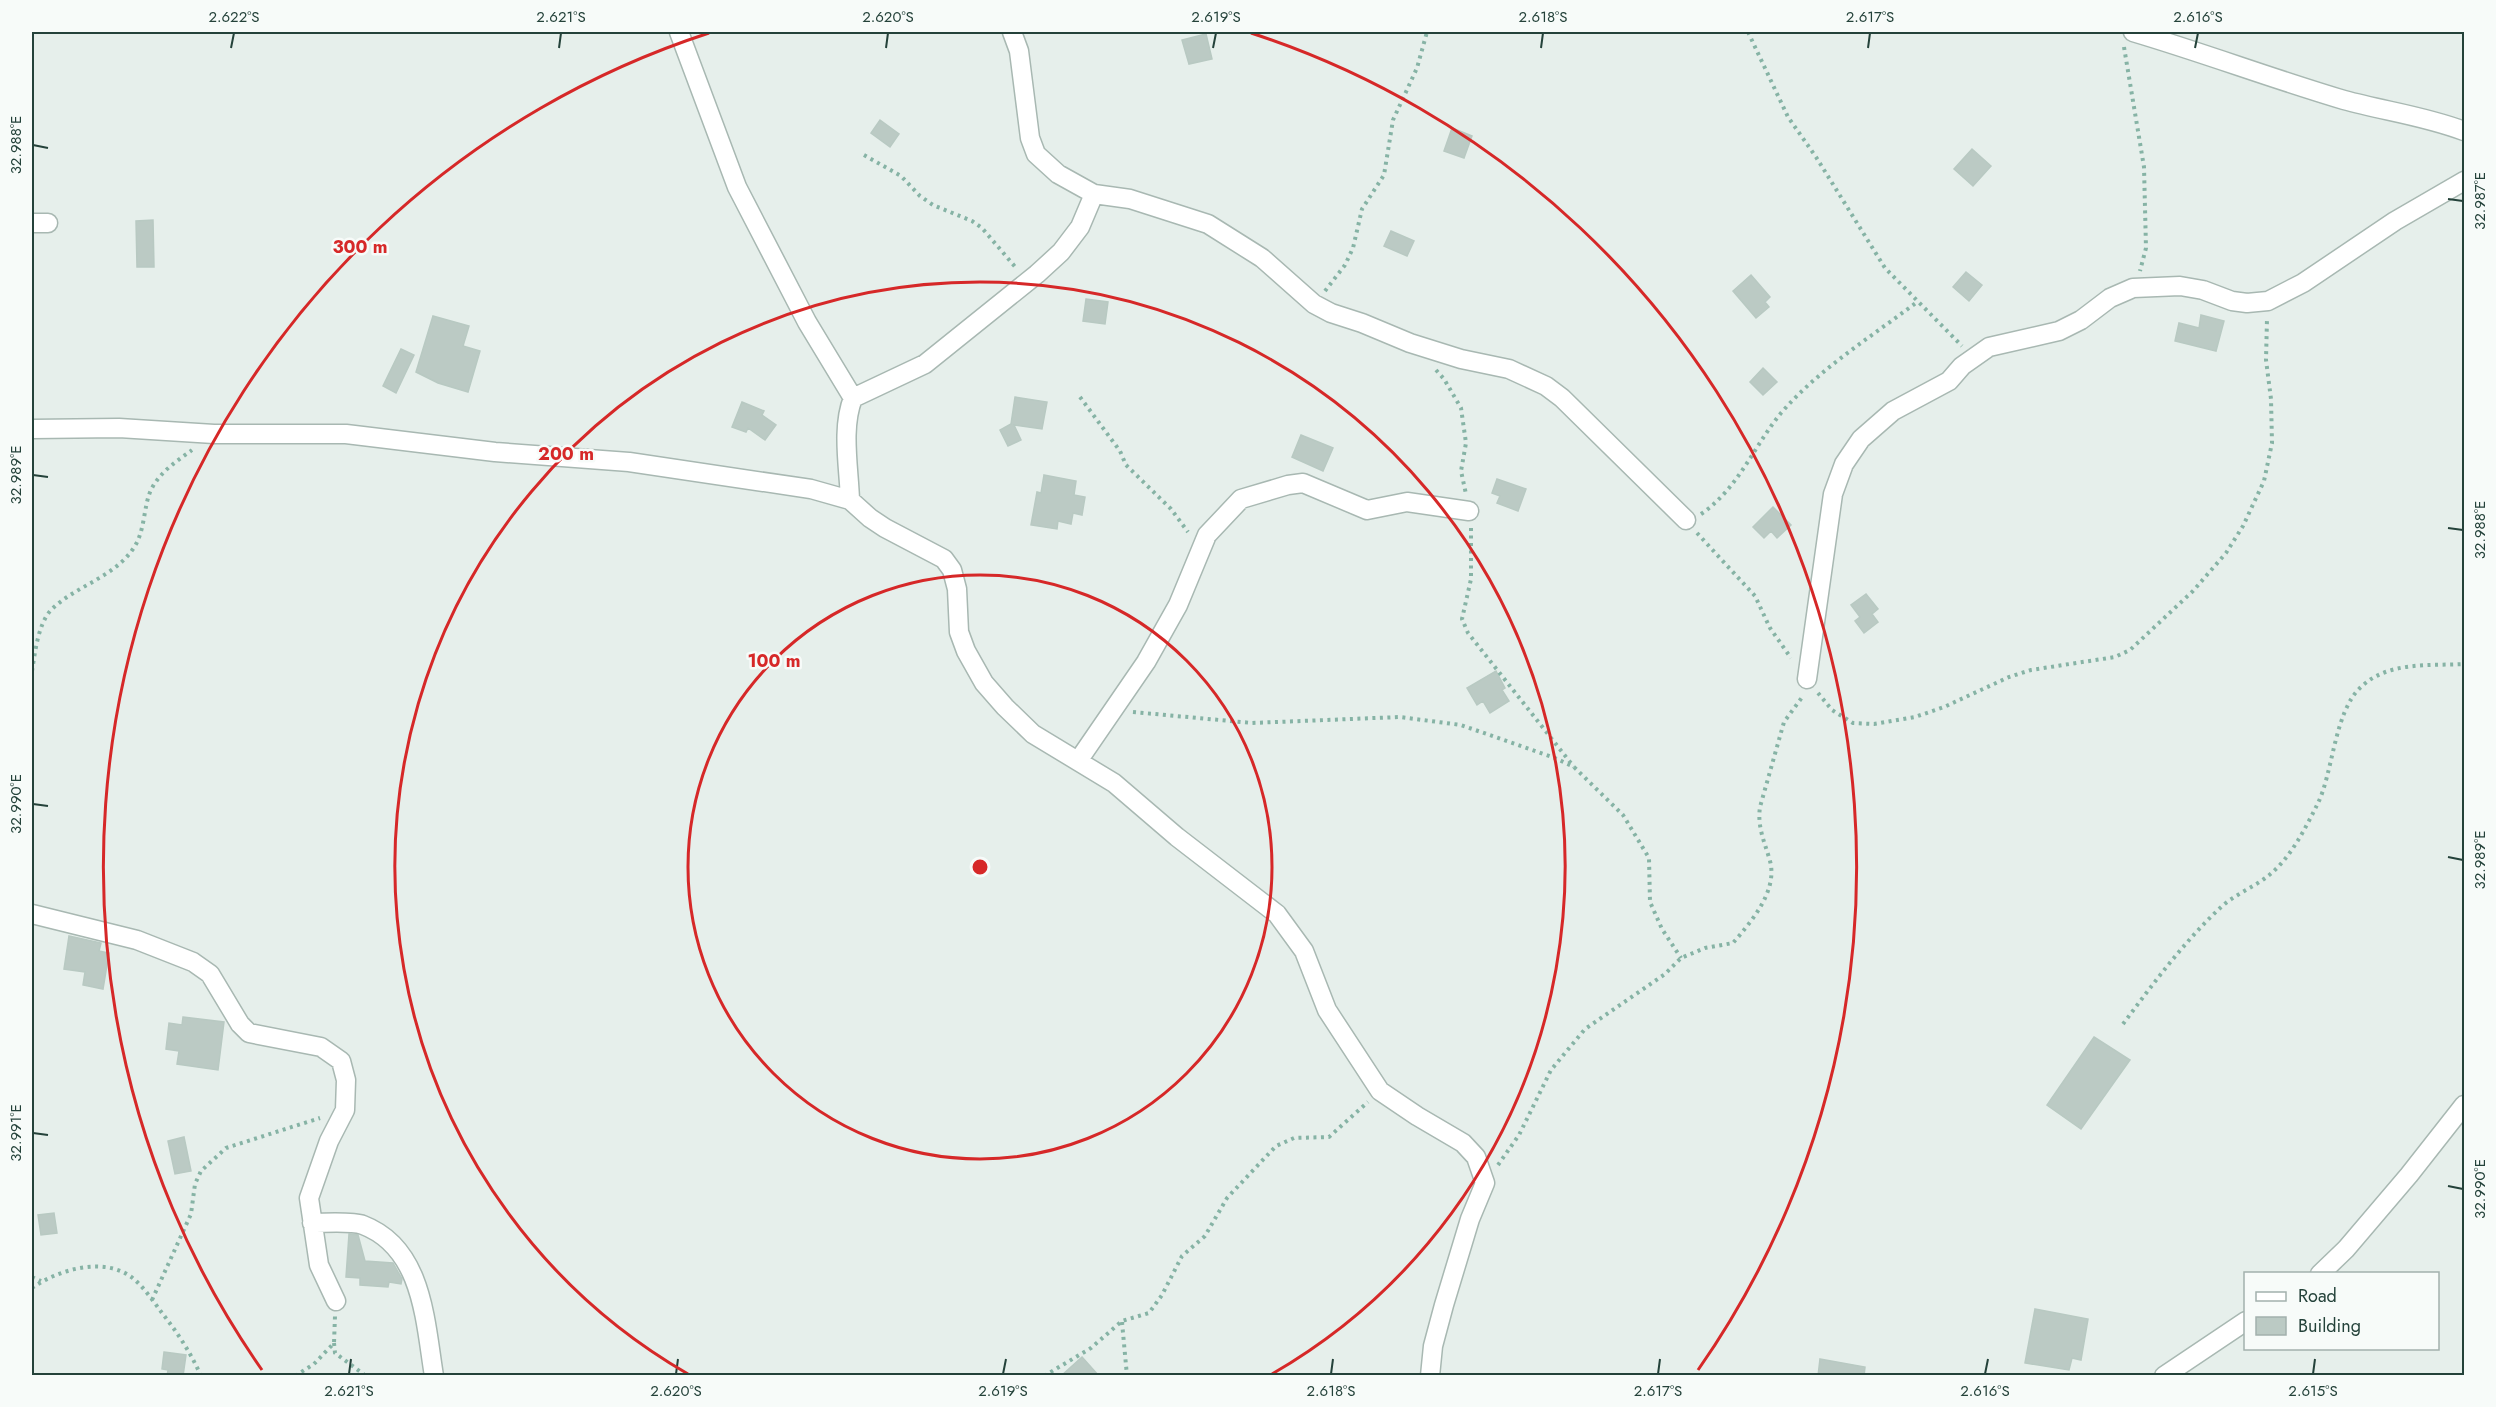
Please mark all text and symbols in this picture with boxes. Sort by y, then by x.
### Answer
text: 2.622°S [208,6,260,28]
text: 2.621°S [536,6,586,28]
text: 2.620°S [862,6,914,28]
text: 2.619°S [1191,6,1241,28]
text: 2.618°S [1518,6,1568,28]
text: 2.617°S [1846,6,1894,28]
text: 2.616°S [2173,6,2223,28]
text: 32.988°E [5,116,27,174]
text: 32.987°E [2469,172,2491,230]
text: 300 m [332,234,388,260]
text: 200 m [538,441,594,467]
text: 32.989°E [5,445,27,505]
text: 32.988°E [2469,501,2491,559]
text: 100 m [747,648,801,674]
text: 32.990°E [5,774,27,834]
text: 32.989°E [2469,830,2491,890]
centre of rings [970,857,990,877]
text: 32.991°E [5,1104,27,1162]
text: 32.990°E [2469,1159,2491,1219]
legend [2244,1272,2439,1350]
text: Road [2298,1283,2337,1309]
text: Building [2298,1313,2361,1339]
text: 2.621°S [324,1380,374,1402]
text: 2.620°S [650,1380,702,1402]
text: 2.619°S [978,1380,1028,1402]
text: 2.618°S [1306,1380,1356,1402]
text: 2.617°S [1634,1380,1682,1402]
text: 2.616°S [1960,1380,2010,1402]
text: 2.615°S [2288,1380,2338,1402]

